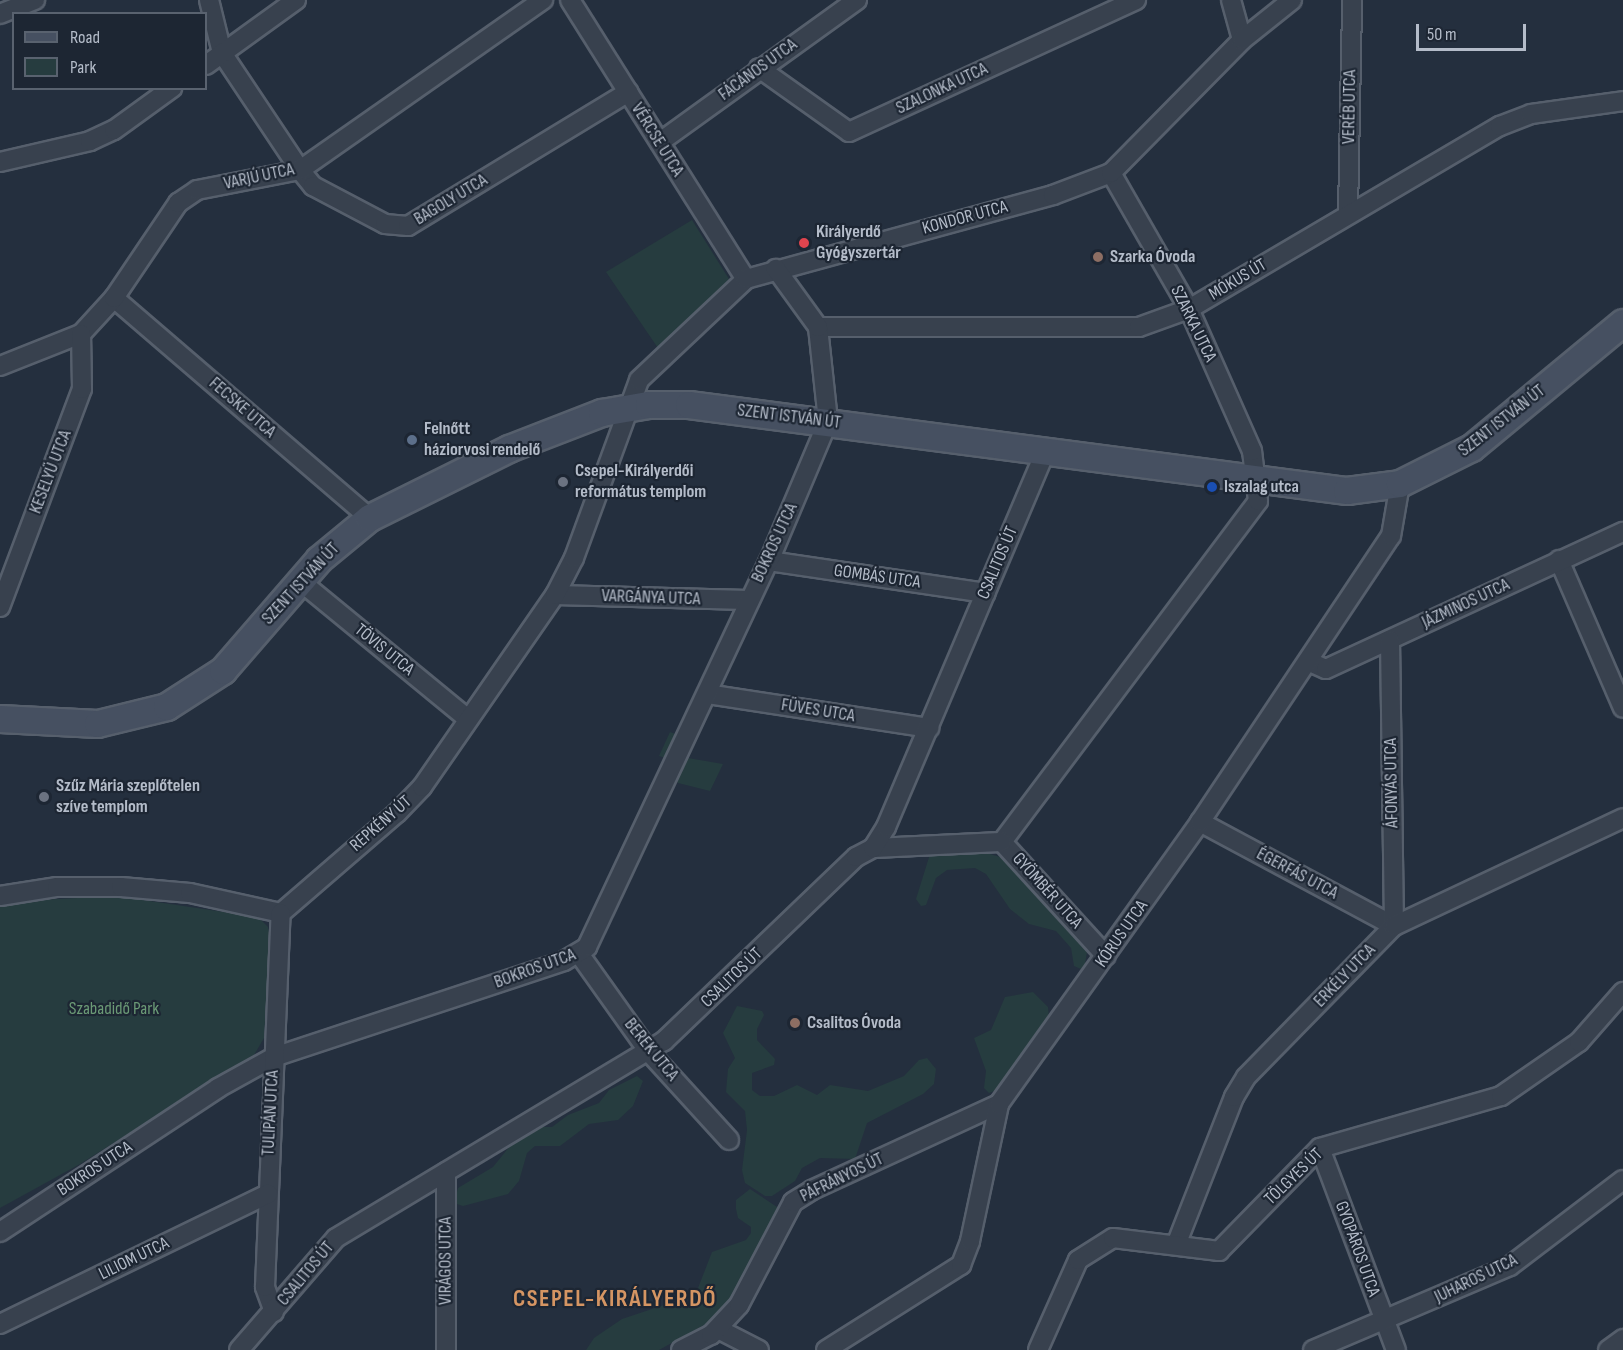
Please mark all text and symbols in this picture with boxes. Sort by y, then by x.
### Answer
legend [12,12,207,90]
scale bar [1419,12,1528,50]
text: 50 m [1427,24,1457,45]
text: Road [70,27,100,48]
street label: FÁCÁNOS UTCA [715,34,801,106]
text: Park [70,57,96,78]
street label: SZALONKA UTCA [893,58,991,120]
street label: VERÉB UTCA [1339,70,1361,144]
street label: VÉRCSE UTCA [626,99,688,181]
street label: VARJÚ UTCA [222,159,296,195]
street label: BAGOLY UTCA [410,170,492,230]
street label: KONDOR UTCA [920,196,1010,240]
place label: Királyerdő Gyógyszertár [816,222,901,264]
marker: Királyerdő Gyógyszertár [797,236,811,250]
place label: Szarka Óvoda [1110,246,1195,268]
marker: Szarka Óvoda [1091,250,1105,264]
street label: MÓKUS ÚT [1205,254,1271,306]
street label: SZARKA UTCA [1165,282,1221,366]
street label: FECSKE UTCA [204,373,280,443]
street label: SZENT ISTVÁN ÚT [1454,380,1550,462]
street label: SZENT ISTVÁN ÚT [736,400,842,434]
place label: Felnőtt háziorvosi rendelő [424,419,540,462]
street label: KESELYŰ UTCA [25,427,77,517]
marker: Felnőtt háziorvosi rendelő [405,433,419,447]
place label: Csepel-Királyerdői református templom [575,461,706,504]
marker: Csepel-Királyerdői református templom [556,475,570,489]
place label: Iszalag utca [1224,476,1299,498]
marker: Iszalag utca [1205,480,1219,494]
street label: BOKROS UTCA [747,500,803,586]
street label: CSALITOS ÚT [973,523,1023,603]
street label: SZENT ISTVÁN ÚT [258,539,344,629]
street label: GOMBÁS UTCA [832,560,922,594]
street label: JÁZMINOS UTCA [1419,574,1513,634]
street label: VARGÁNYA UTCA [601,585,701,611]
street label: TÖVIS UTCA [350,619,418,681]
street label: FÜVES UTCA [780,695,856,727]
street label: ÁFONYÁS UTCA [1380,738,1404,828]
place label: Szűz Mária szeplőtelen szíve templom [56,776,200,818]
marker: Szűz Mária szeplőtelen szíve templom [37,790,51,804]
street label: REPKÉNY ÚT [346,791,416,857]
street label: ÉGERFÁS UTCA [1253,844,1341,904]
street label: GYÖMBÉR UTCA [1007,849,1087,933]
street label: KÓRUS UTCA [1091,896,1153,972]
street label: ERKÉLY UTCA [1310,940,1380,1012]
street label: CSALITOS ÚT [697,943,767,1013]
street label: BOKROS UTCA [491,944,579,994]
park label: Szabadidő Park [69,998,159,1020]
place label: Csalitos Óvoda [807,1012,901,1034]
street label: BEREK UTCA [619,1014,683,1086]
marker: Csalitos Óvoda [788,1016,802,1030]
street label: TULIPÁN UTCA [258,1070,284,1156]
street label: BOKROS UTCA [54,1137,136,1201]
street label: TÖLGYES ÚT [1260,1144,1328,1210]
street label: PÁFRÁNYOS ÚT [797,1149,887,1207]
street label: GYOPÁROS UTCA [1330,1199,1384,1299]
street label: VIRÁGOS UTCA [435,1217,457,1305]
street label: LILIOM UTCA [95,1233,173,1285]
street label: CSALITOS ÚT [273,1238,339,1310]
street label: JUHAROS UTCA [1431,1250,1521,1308]
district label: CSEPEL-KIRÁLYERDŐ [513,1285,717,1313]

